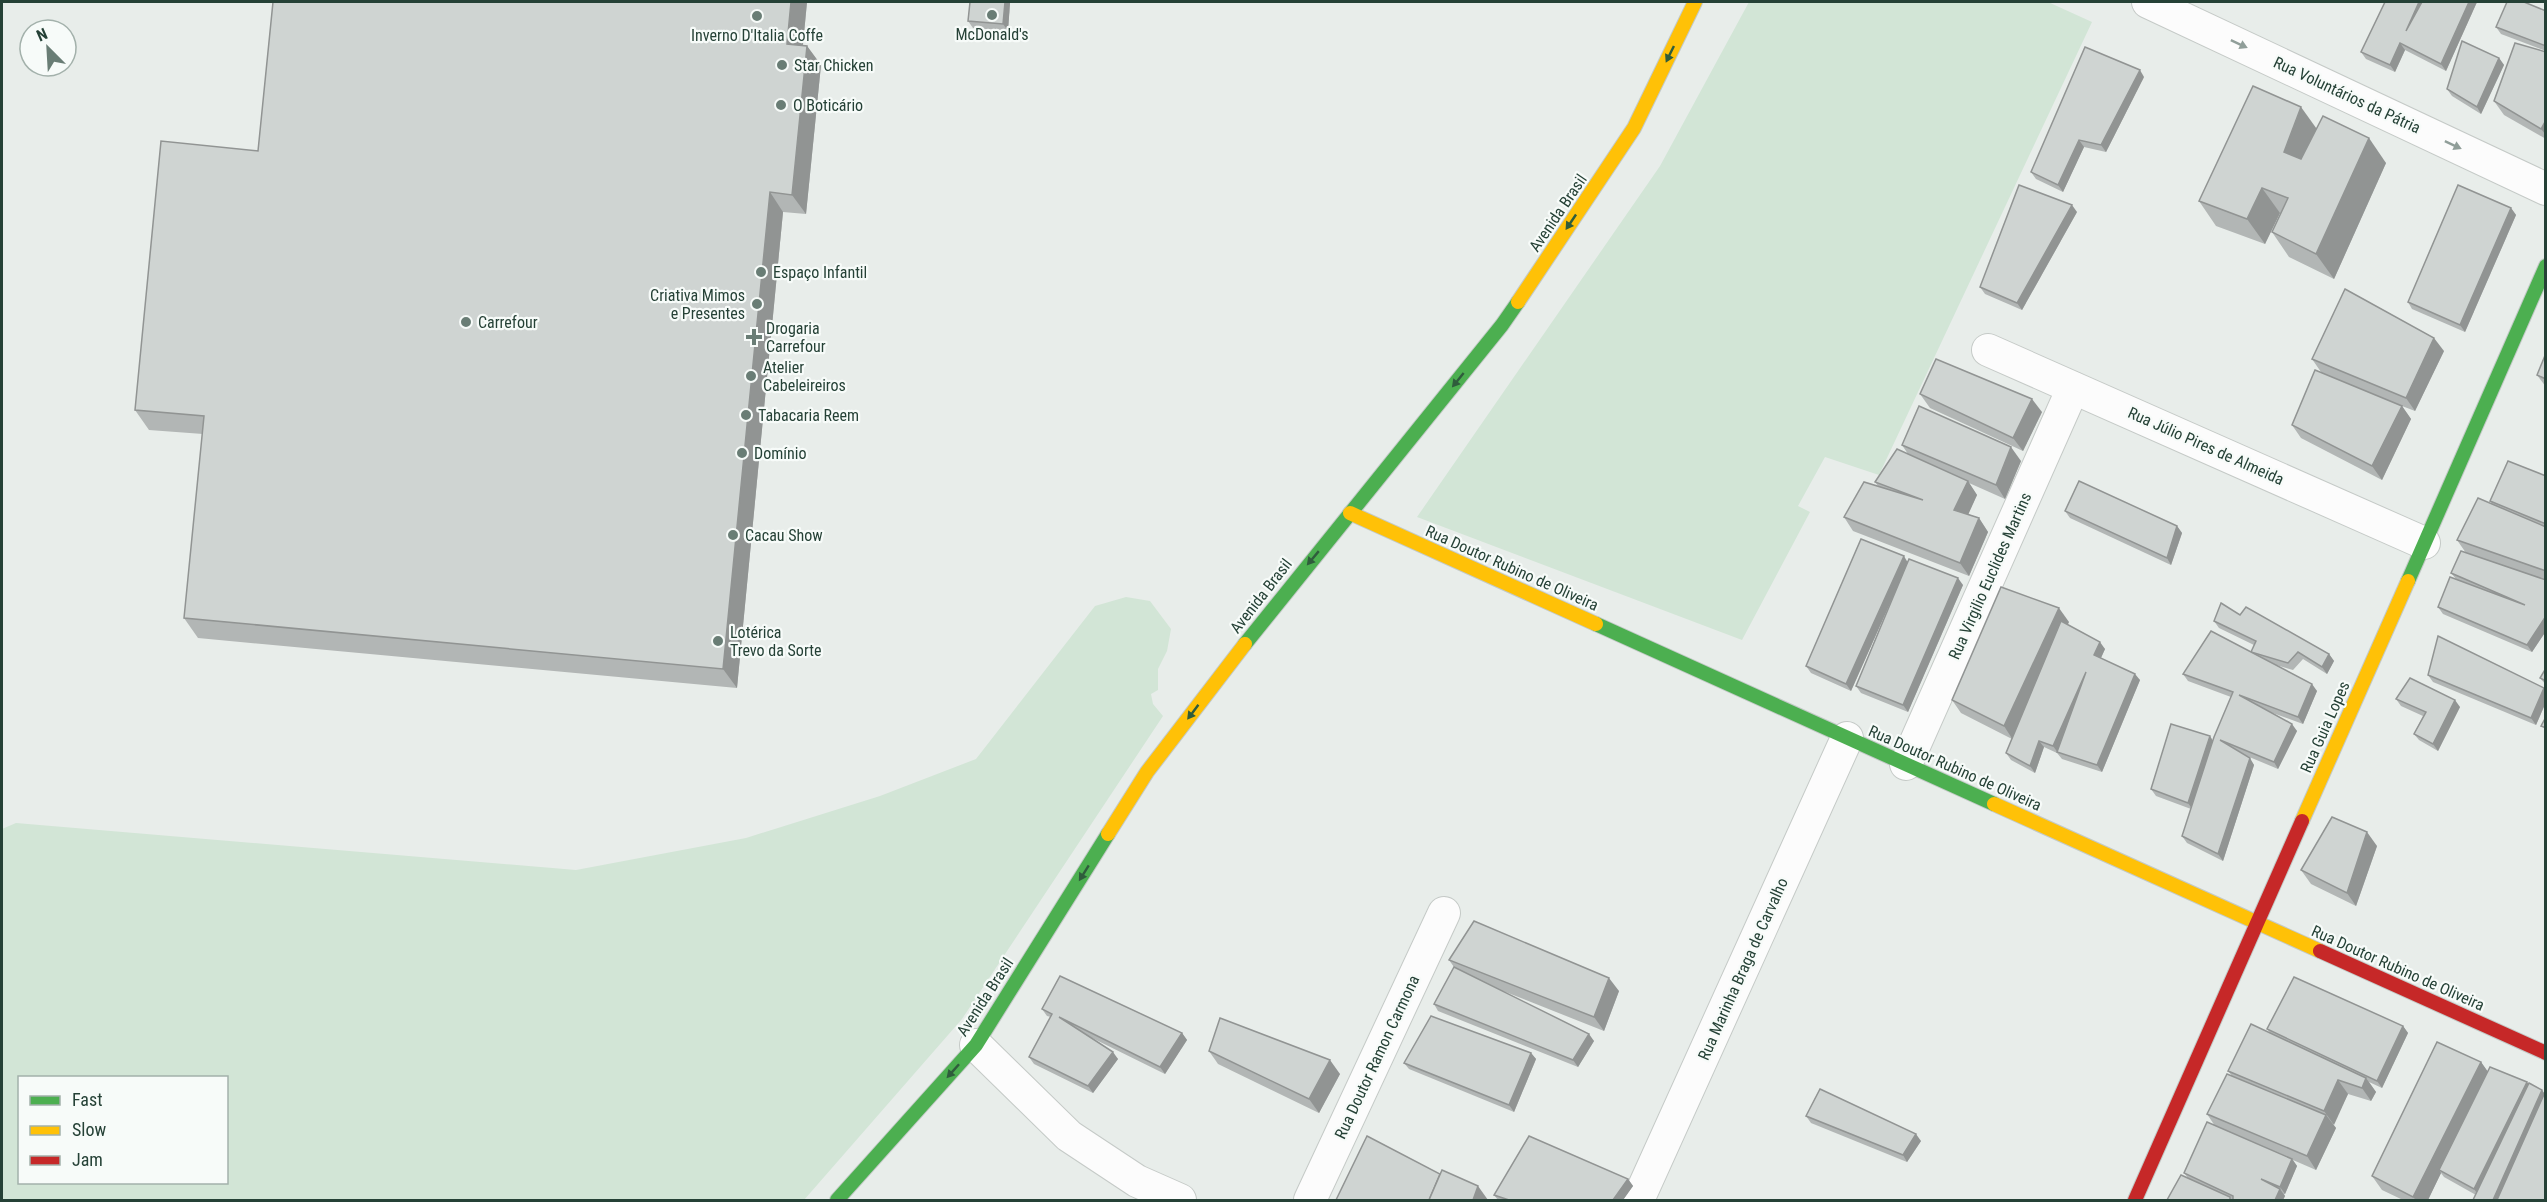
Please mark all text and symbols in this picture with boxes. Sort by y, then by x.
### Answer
marker: McDonald's [985,8,999,22]
marker: Inverno D'Italia Coffe [750,9,764,23]
north arrow [18,18,78,78]
text: N [34,24,50,45]
place label: McDonald's [955,25,1029,44]
place label: Inverno D'Italia Coffe [691,26,823,45]
one-way arrow [2230,39,2247,48]
one-way arrow [1665,46,1675,63]
street label: Rua Voluntários da Pátria [2270,53,2424,137]
place label: Star Chicken [794,56,873,75]
marker: Star Chicken [775,58,789,72]
place label: O Boticário [793,96,863,115]
marker: O Boticário [774,98,788,112]
one-way arrow [2445,141,2462,150]
street label: Avenida Brasil [1525,171,1591,255]
one-way arrow [1566,214,1577,230]
place label: Espaço Infantil [773,263,867,282]
marker: Espaço Infantil [754,265,768,279]
place label: Criativa Mimos e Presentes [650,286,745,323]
marker: Criativa Mimos e Presentes [750,297,764,311]
place label: Carrefour [478,313,538,332]
marker: Carrefour [459,315,473,329]
place label: Drogaria Carrefour [766,319,826,356]
marker: Drogaria Carrefour [747,330,761,344]
place label: Atelier Cabeleireiros [763,358,846,395]
marker: Atelier Cabeleireiros [744,369,758,383]
one-way arrow [1451,372,1464,388]
street label: Rua Júlio Pires de Almeida [2125,403,2287,489]
place label: Tabacaria Reem [758,406,859,425]
marker: Tabacaria Reem [739,408,753,422]
place label: Domínio [754,444,806,463]
marker: Domínio [735,446,749,460]
street label: Rua Virgilio Euclides Martins [1945,490,2035,662]
street label: Rua Doutor Rubino de Oliveira [1423,521,1601,615]
place label: Cacau Show [745,526,823,545]
marker: Cacau Show [726,528,740,542]
one-way arrow [1306,550,1319,566]
street label: Avenida Brasil [1226,555,1296,637]
place label: Lotérica Trevo da Sorte [730,623,821,660]
marker: Lotérica Trevo da Sorte [711,634,725,648]
street label: Rua Guia Lopes [2296,678,2354,776]
one-way arrow [1186,704,1199,720]
street label: Rua Doutor Rubino de Oliveira [1866,721,2044,815]
one-way arrow [1078,865,1089,882]
street label: Rua Marinha Braga de Carvalho [1694,875,1792,1063]
street label: Rua Doutor Rubino de Oliveira [2309,921,2487,1015]
street label: Avenida Brasil [953,954,1017,1040]
street label: Rua Doutor Ramon Carmona [1331,972,1423,1142]
one-way arrow [946,1063,960,1078]
legend [18,1076,228,1184]
text: Fast [72,1089,103,1110]
text: Slow [72,1119,107,1140]
text: Jam [72,1149,103,1170]

